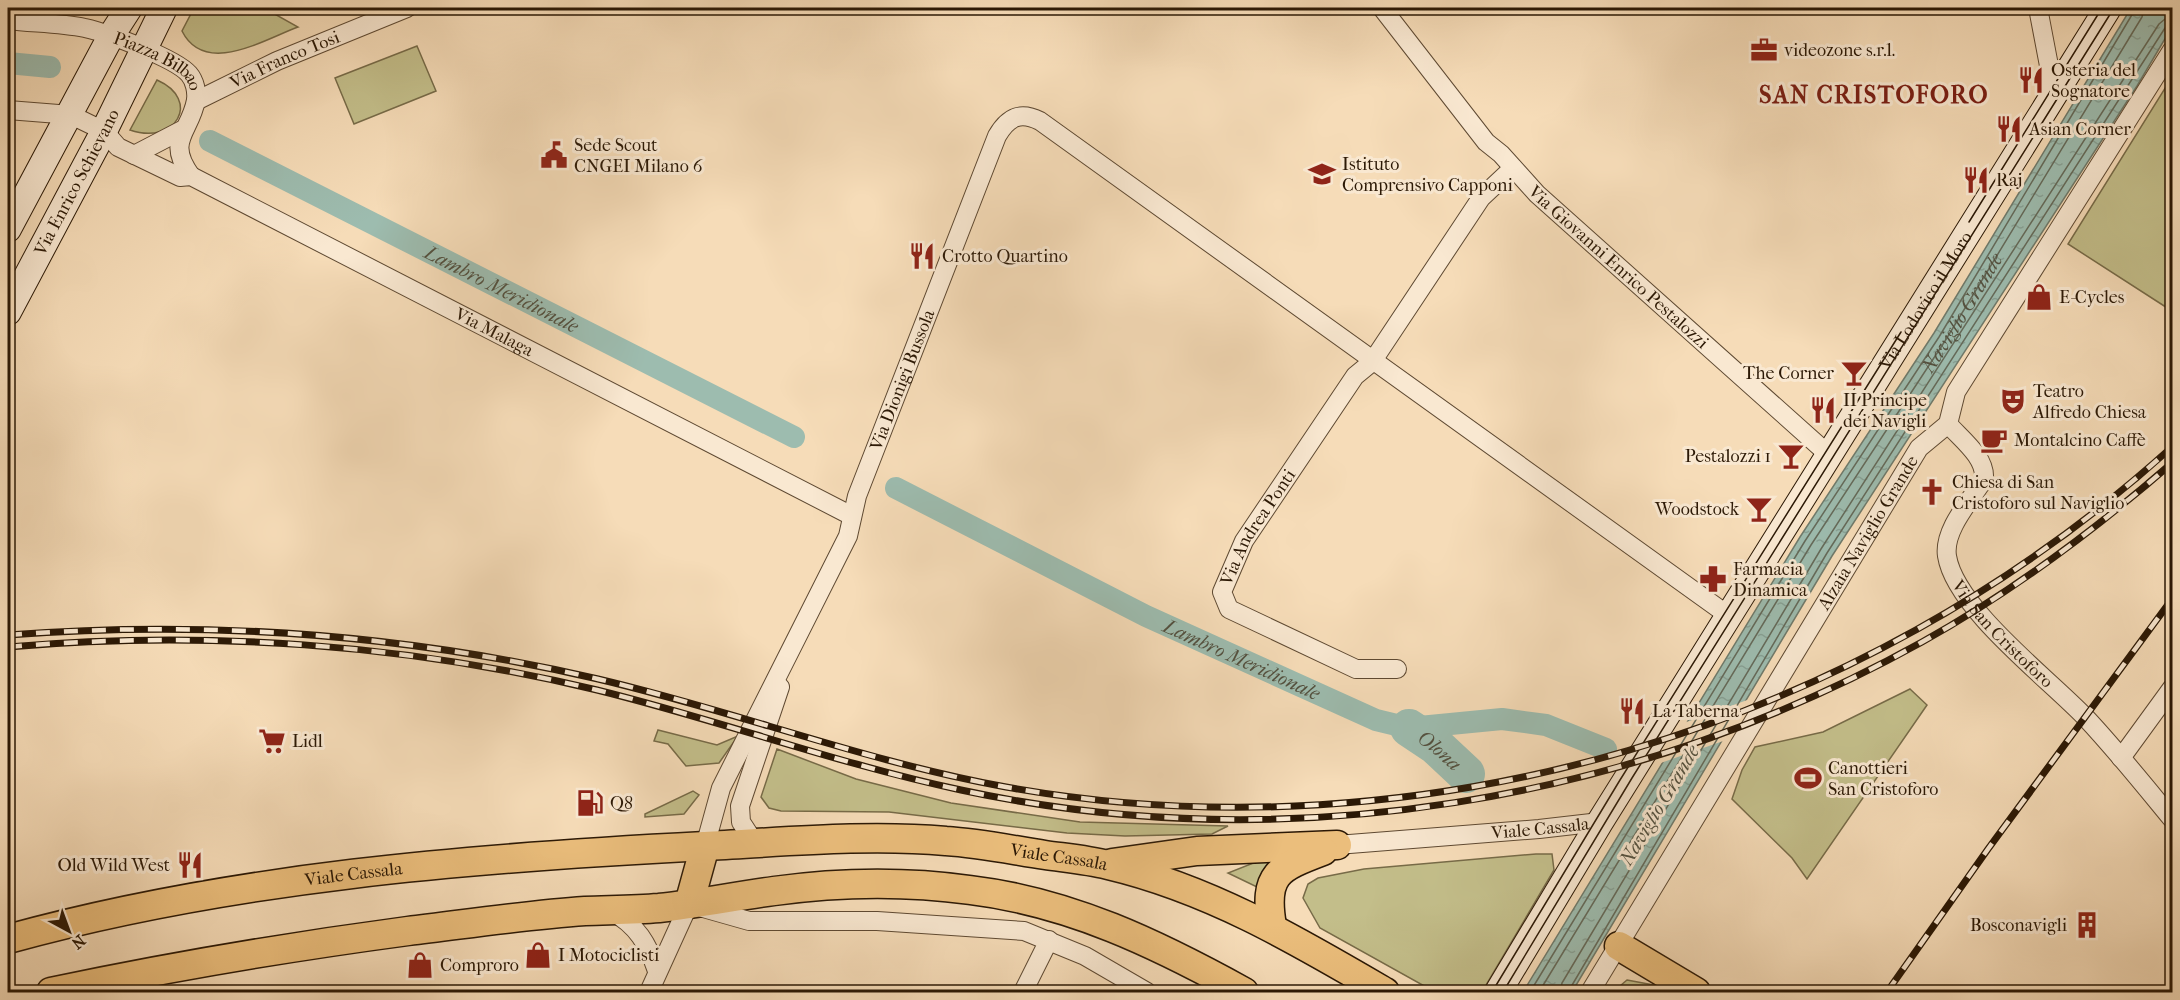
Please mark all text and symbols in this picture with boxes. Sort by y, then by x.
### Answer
street label: Via Franco Tosi [226,26,343,94]
street label: Piazza Bilbao [111,28,206,93]
office icon: videozone s.r.l. [1749,35,1779,65]
place label: videozone s.r.l. [1784,40,1895,61]
place label: Osteria del Sognatore [2051,60,2136,102]
restaurant icon: Osteria del Sognatore [2016,65,2046,95]
district label: SAN CRISTOFORO [1759,81,1989,109]
street label: Via Enrico Schievano [30,106,124,260]
restaurant icon: Asian Corner [1994,114,2024,144]
place label: Asian Corner [2028,119,2131,140]
place label: Sede Scout CNGEI Milano 6 [574,135,703,177]
public building icon: Sede Scout CNGEI Milano 6 [539,140,569,170]
place label: Istituto Comprensivo Capponi [1342,154,1513,196]
school or university icon: Istituto Comprensivo Capponi [1307,159,1337,189]
restaurant icon: Raj [1961,165,1991,195]
place label: Raj [1996,170,2022,191]
street label: Via Giovanni Enrico Pestalozzi [1523,181,1713,354]
street label: Via Lodovico il Moro [1874,228,1977,375]
water label: Lambro Meridionale [419,240,583,338]
restaurant icon: Crotto Quartino [907,241,937,271]
place label: Crotto Quartino [942,246,1068,267]
water label: Naviglio Grande [1916,249,2008,378]
shop icon: E-Cycles [2024,282,2054,312]
place label: E-Cycles [2059,287,2125,308]
street label: Via Malaga [450,303,537,362]
street label: Via Dionigi Bussola [865,306,940,454]
bar icon: The Corner [1839,358,1869,388]
place label: The Corner [1743,363,1834,384]
place label: Teatro Alfredo Chiesa [2032,381,2147,423]
theatre icon: Teatro Alfredo Chiesa [1998,386,2028,416]
place label: II Principe dei Navigli [1843,390,1927,432]
restaurant icon: II Principe dei Navigli [1808,395,1838,425]
cafe icon: Montalcino Caffè [1979,425,2009,455]
place label: Montalcino Caffè [2014,430,2146,451]
bar icon: Pestalozzi 1 [1776,441,1806,471]
place label: Pestalozzi 1 [1685,446,1771,467]
street label: Alzaia Naviglio Grande [1813,452,1923,615]
street label: Via Andrea Ponti [1216,465,1301,589]
place label: Chiesa di San Cristoforo sul Naviglio [1952,472,2124,514]
church icon: Chiesa di San Cristoforo sul Naviglio [1917,477,1947,507]
bar icon: Woodstock [1744,494,1774,524]
place label: Woodstock [1654,499,1740,520]
place label: Farmacia Dinamica [1733,559,1808,601]
pharmacy icon: Farmacia Dinamica [1698,564,1728,594]
street label: Via San Cristoforo [1946,575,2057,692]
water label: Lambro Meridionale [1158,614,1324,705]
restaurant icon: La Taberna [1617,696,1647,726]
place label: La Taberna [1652,701,1739,722]
supermarket icon: Lidl [257,726,287,756]
water label: Olona [1413,726,1466,776]
place label: Lidl [292,731,323,752]
water label: Naviglio Grande [1614,740,1705,870]
place label: Canottieri San Cristoforo [1828,758,1938,800]
sports icon: Canottieri San Cristoforo [1793,763,1823,793]
fuel station icon: Q8 [575,788,605,818]
place label: Q8 [610,793,633,814]
street label: Viale Cassala [1490,813,1591,844]
street label: Viale Cassala [1008,839,1110,876]
restaurant icon: Old Wild West [175,850,205,880]
place label: Old Wild West [57,855,171,876]
street label: Viale Cassala [302,858,404,891]
north arrow [39,901,99,961]
building icon: Bosconavigli [2072,910,2102,940]
place label: Bosconavigli [1970,915,2068,936]
text: N [67,931,89,954]
shop icon: I Motociclisti [523,940,553,970]
place label: I Motociclisti [558,945,660,966]
shop icon: Comproro [405,950,435,980]
place label: Comproro [440,955,519,976]

